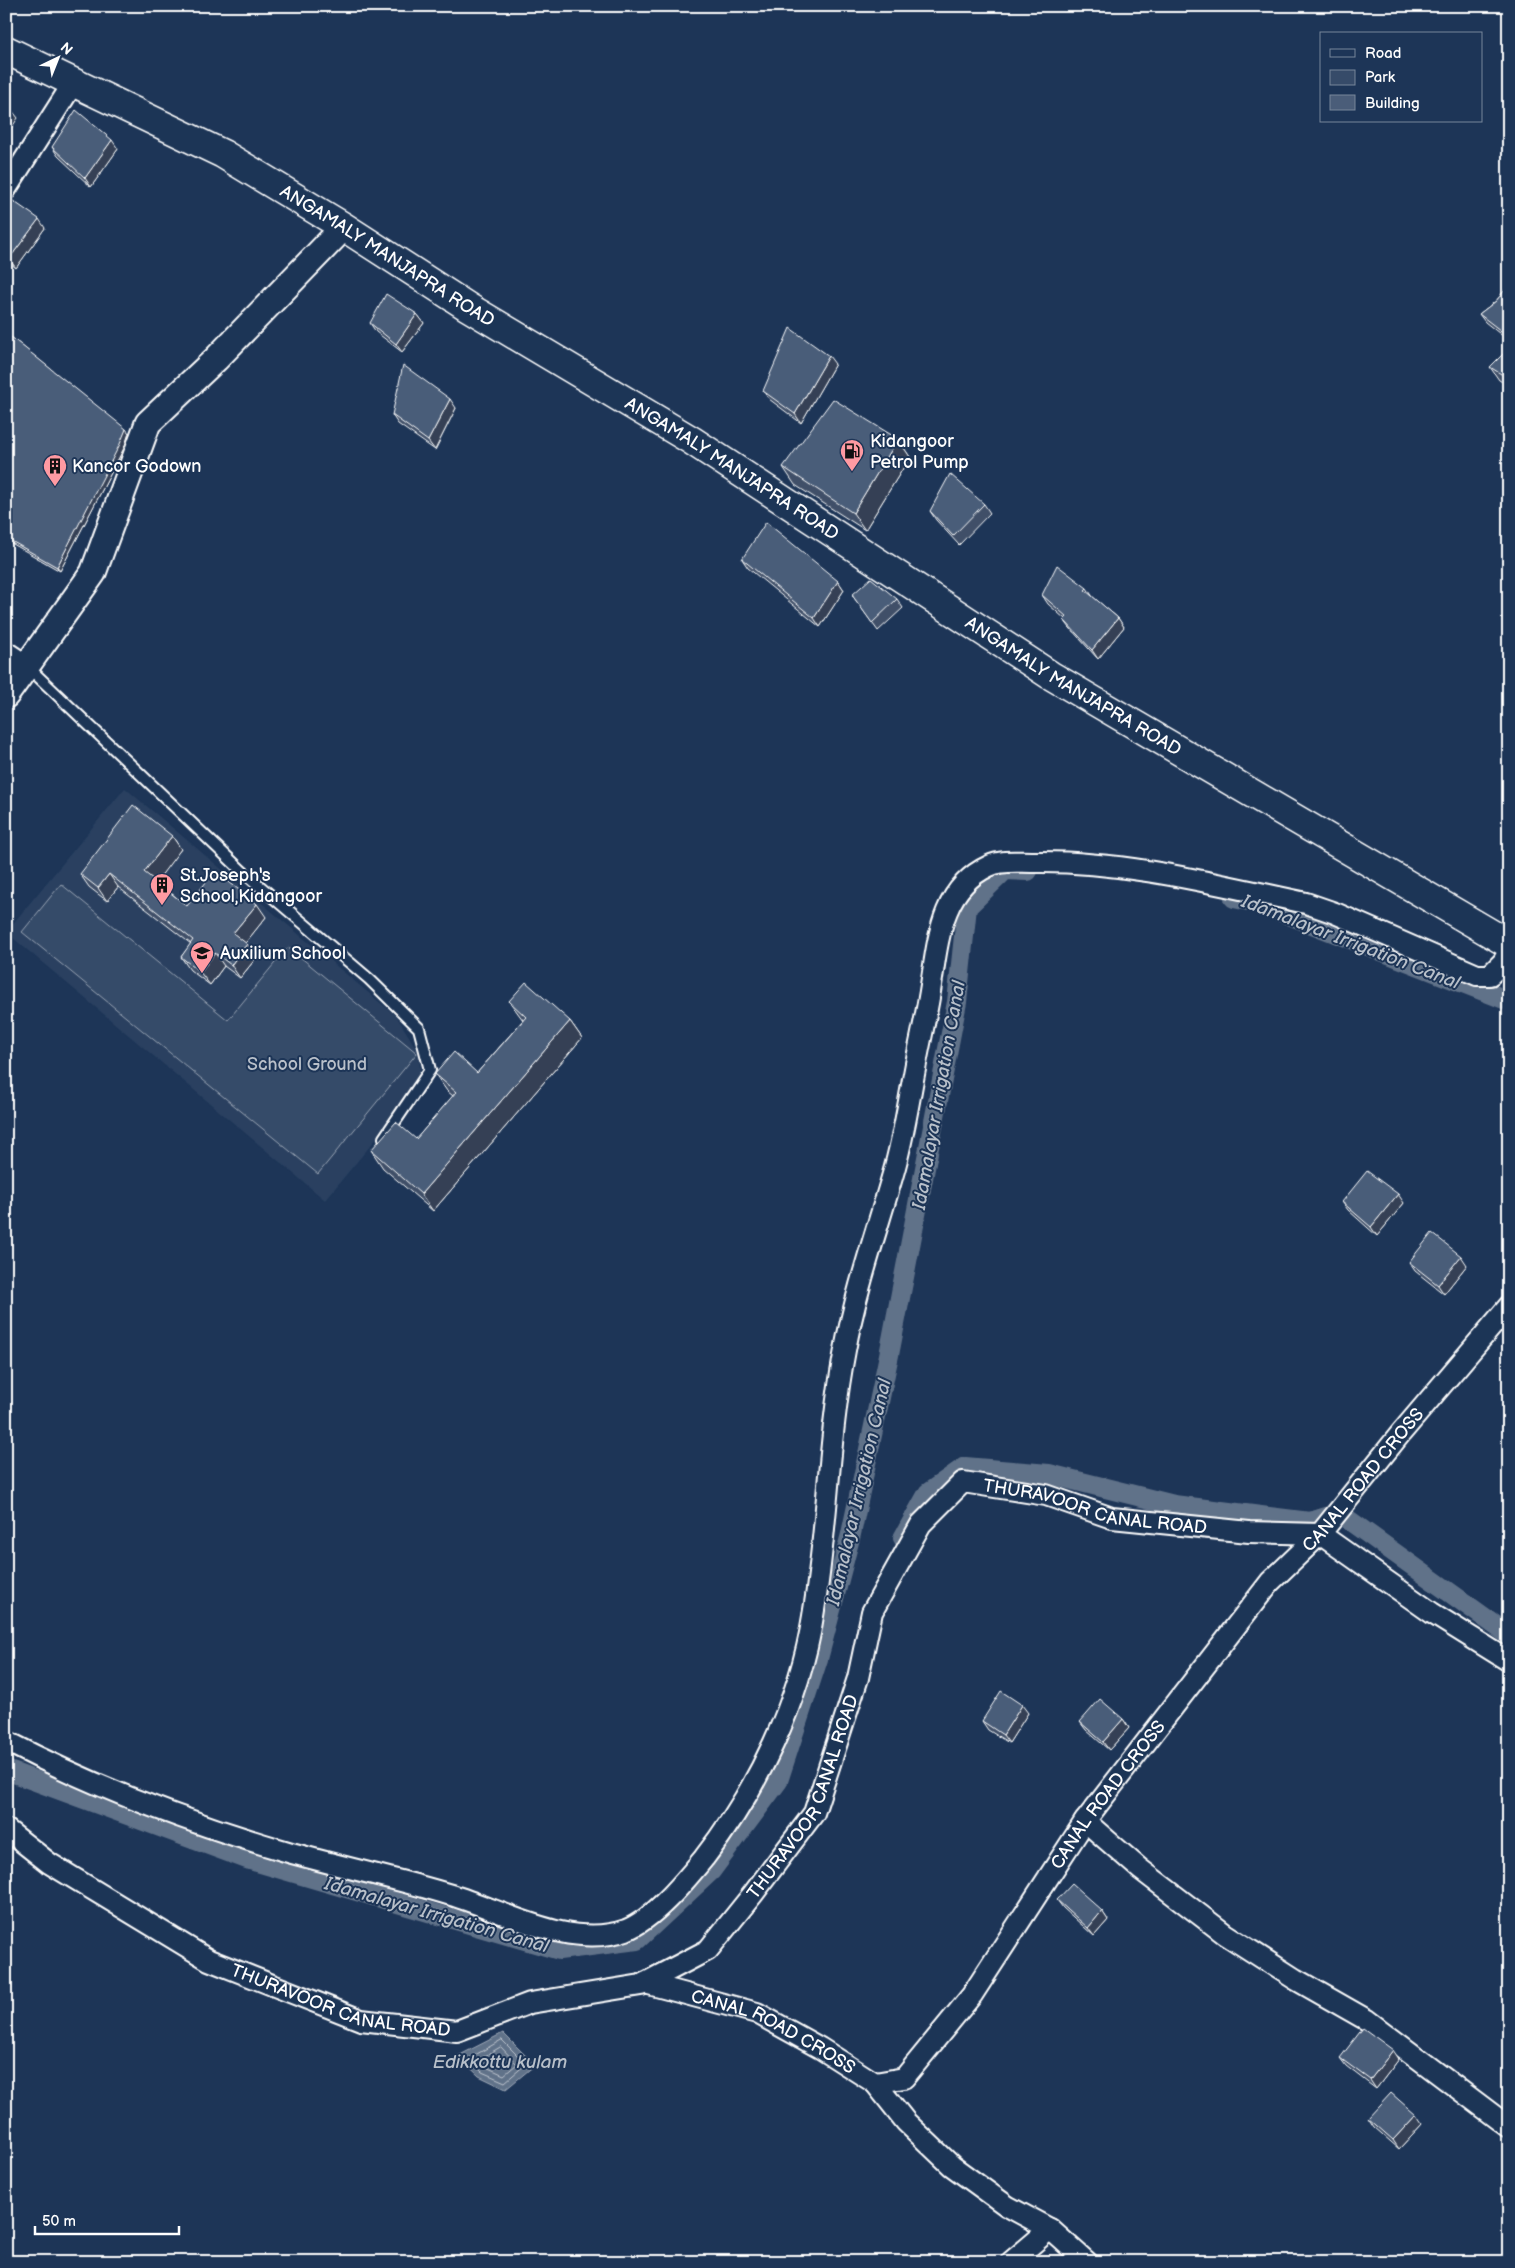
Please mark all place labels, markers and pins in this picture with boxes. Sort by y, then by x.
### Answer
place label: Kidangoor Petrol Pump [870,431,969,473]
fuel station icon: Kidangoor Petrol Pump [839,438,865,472]
building icon: Kancor Godown [42,453,68,487]
place label: Kancor Godown [72,456,201,477]
place label: St.Joseph's School,Kidangoor [180,865,323,907]
building icon: St.Joseph's School,Kidangoor [149,872,175,906]
school or university icon: Auxilium School [189,940,215,974]
place label: Auxilium School [220,943,346,964]

